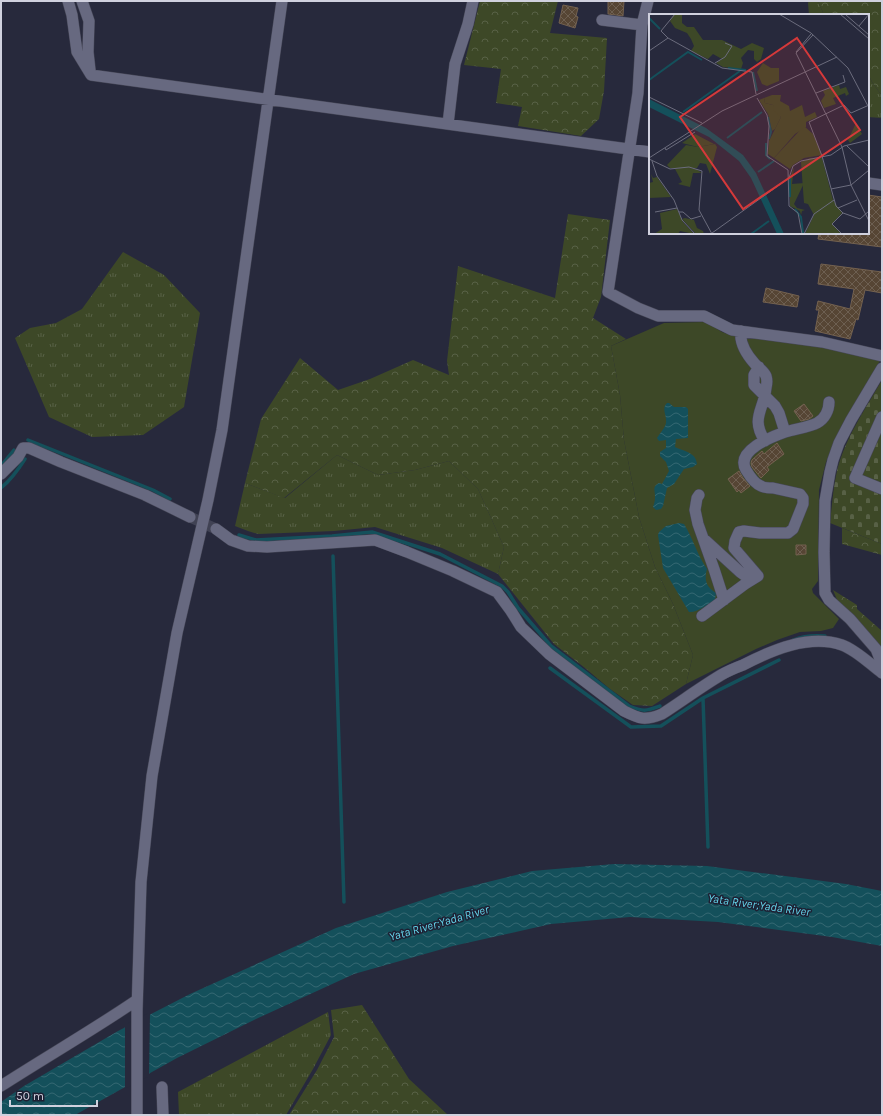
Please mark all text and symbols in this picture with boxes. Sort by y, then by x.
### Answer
inset map [649,14,869,234]
water label: Yata River;Yada River [707,891,812,919]
water label: Yata River;Yada River [388,902,491,944]
scale bar [10,1082,97,1108]
text: 50 m [16,1089,44,1103]

